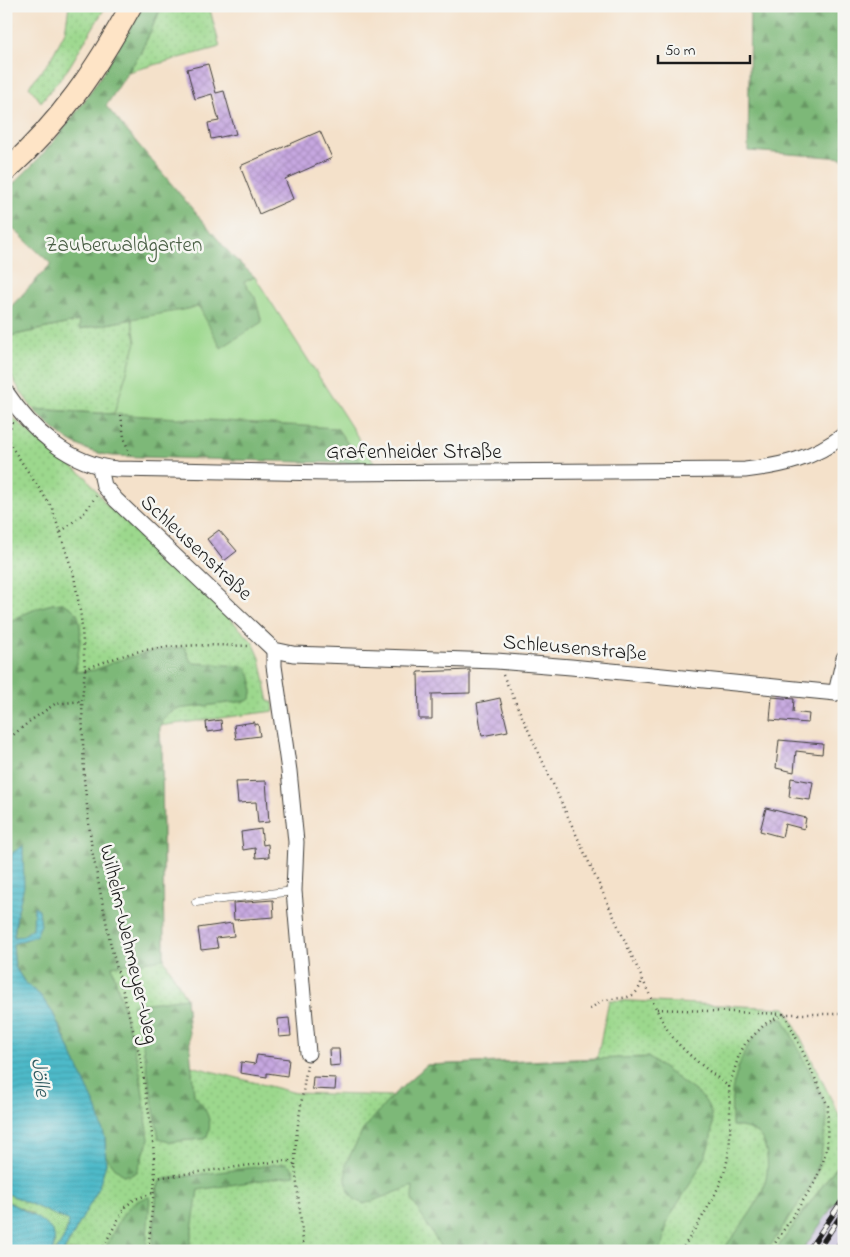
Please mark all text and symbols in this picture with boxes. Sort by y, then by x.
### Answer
scale bar [658,32,750,64]
text: 50 m [665,40,696,62]
park label: Zauberwaldgarten [46,231,202,263]
street label: Grafenheider Straße [326,438,502,468]
street label: Schleusenstraße [133,488,259,609]
street label: Schleusenstraße [502,628,648,670]
street label: Wilhelm-Wehmeyer-Weg [89,842,166,1048]
water label: Jölle [21,1056,57,1100]

